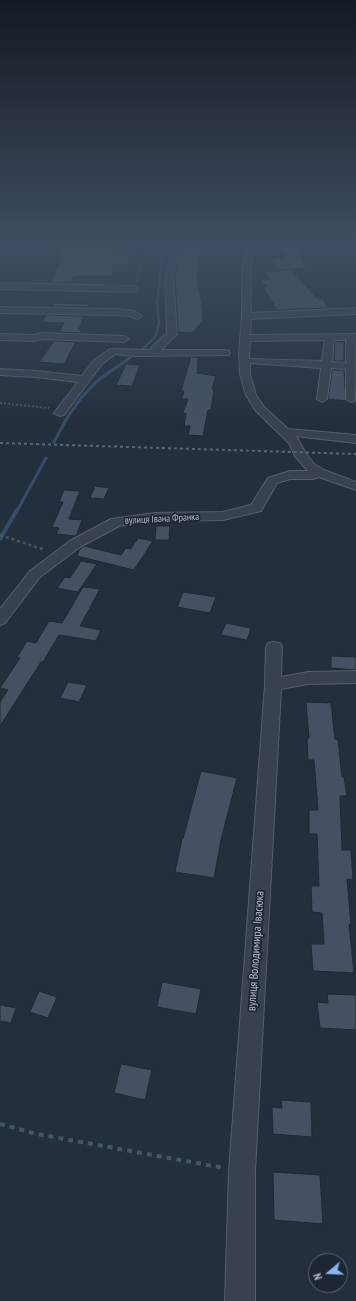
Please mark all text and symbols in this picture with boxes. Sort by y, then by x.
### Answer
street label: вулиця Івана Франка [125,511,199,527]
street label: вулиця Володимира Івасюка [245,890,267,1012]
north arrow [308,1253,348,1293]
text: N [310,1271,325,1282]

